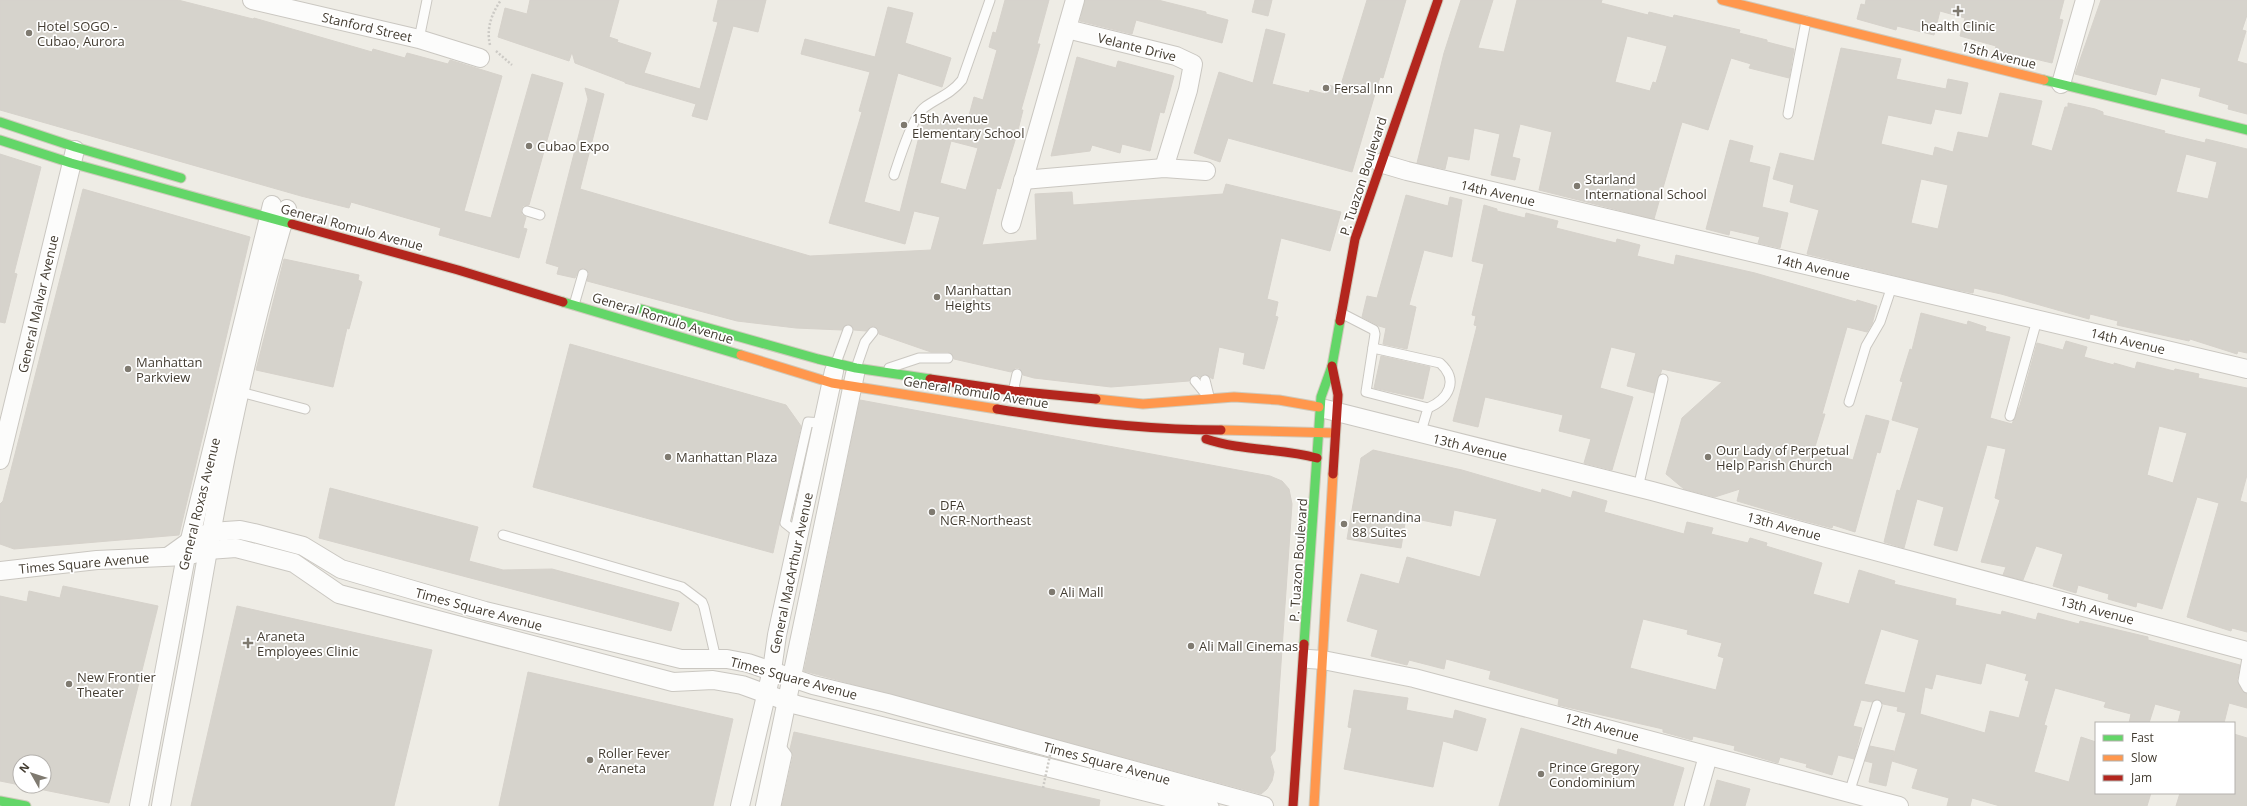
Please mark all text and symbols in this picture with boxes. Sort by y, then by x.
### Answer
marker: health Clinic [1952,5,1964,17]
street label: Stanford Street [320,8,414,46]
place label: Hotel SOGO - Cubao, Aurora [37,17,125,50]
place label: health Clinic [1921,17,1995,35]
marker: Hotel SOGO - Cubao, Aurora [24,28,34,38]
street label: Velante Drive [1096,29,1178,65]
street label: 15th Avenue [1960,37,2038,73]
place label: Fersal Inn [1334,79,1393,97]
marker: Fersal Inn [1321,83,1331,93]
place label: 15th Avenue Elementary School [912,109,1024,142]
street label: P. Tuazon Boulevard [1335,114,1391,238]
marker: 15th Avenue Elementary School [899,120,909,130]
place label: Cubao Expo [537,137,610,155]
marker: Cubao Expo [524,141,534,151]
place label: Starland International School [1585,170,1707,203]
street label: 14th Avenue [1459,176,1537,210]
marker: Starland International School [1572,181,1582,191]
street label: General Romulo Avenue [279,199,425,255]
street label: General Malvar Avenue [13,233,63,375]
street label: 14th Avenue [1774,250,1852,284]
place label: Manhattan Heights [945,281,1012,314]
street label: General Romulo Avenue [590,288,736,348]
marker: Manhattan Heights [932,292,942,302]
street label: 14th Avenue [2089,324,2167,358]
place label: Manhattan Parkview [136,353,203,386]
marker: Manhattan Parkview [123,364,133,374]
street label: General Romulo Avenue [902,372,1050,412]
street label: 13th Avenue [1431,429,1509,465]
street label: General Roxas Avenue [174,436,224,572]
place label: Our Lady of Perpetual Help Parish Church [1716,441,1849,474]
place label: Manhattan Plaza [676,448,778,466]
marker: Manhattan Plaza [663,452,673,462]
marker: Our Lady of Perpetual Help Parish Church [1703,452,1713,462]
street label: General MacArthur Avenue [765,491,817,655]
place label: DFA NCR-Northeast [940,496,1031,529]
street label: P. Tuazon Boulevard [1285,498,1311,622]
marker: DFA NCR-Northeast [927,507,937,517]
street label: 13th Avenue [1745,507,1823,545]
place label: Fernandina 88 Suites [1352,508,1421,541]
marker: Fernandina 88 Suites [1339,519,1349,529]
street label: Times Square Avenue [18,548,150,578]
street label: Times Square Avenue [413,583,545,635]
place label: Ali Mall [1060,583,1104,601]
marker: Ali Mall [1047,587,1057,597]
street label: 13th Avenue [2058,591,2136,629]
place label: Araneta Employees Clinic [257,627,358,660]
marker: Araneta Employees Clinic [242,637,254,649]
place label: Ali Mall Cinemas [1199,637,1298,655]
marker: Ali Mall Cinemas [1186,641,1196,651]
street label: Times Square Avenue [728,652,860,704]
place label: New Frontier Theater [77,668,157,701]
marker: New Frontier Theater [64,679,74,689]
street label: 12th Avenue [1563,708,1641,746]
legend [2095,722,2235,794]
text: Fast [2131,729,2154,746]
street label: Times Square Avenue [1041,737,1173,789]
place label: Roller Fever Araneta [598,744,670,777]
text: Slow [2131,749,2158,766]
north arrow [12,754,52,794]
marker: Roller Fever Araneta [585,755,595,765]
place label: Prince Gregory Condominium [1549,758,1640,791]
text: N [15,759,32,776]
marker: Prince Gregory Condominium [1536,769,1546,779]
text: Jam [2130,769,2152,786]

